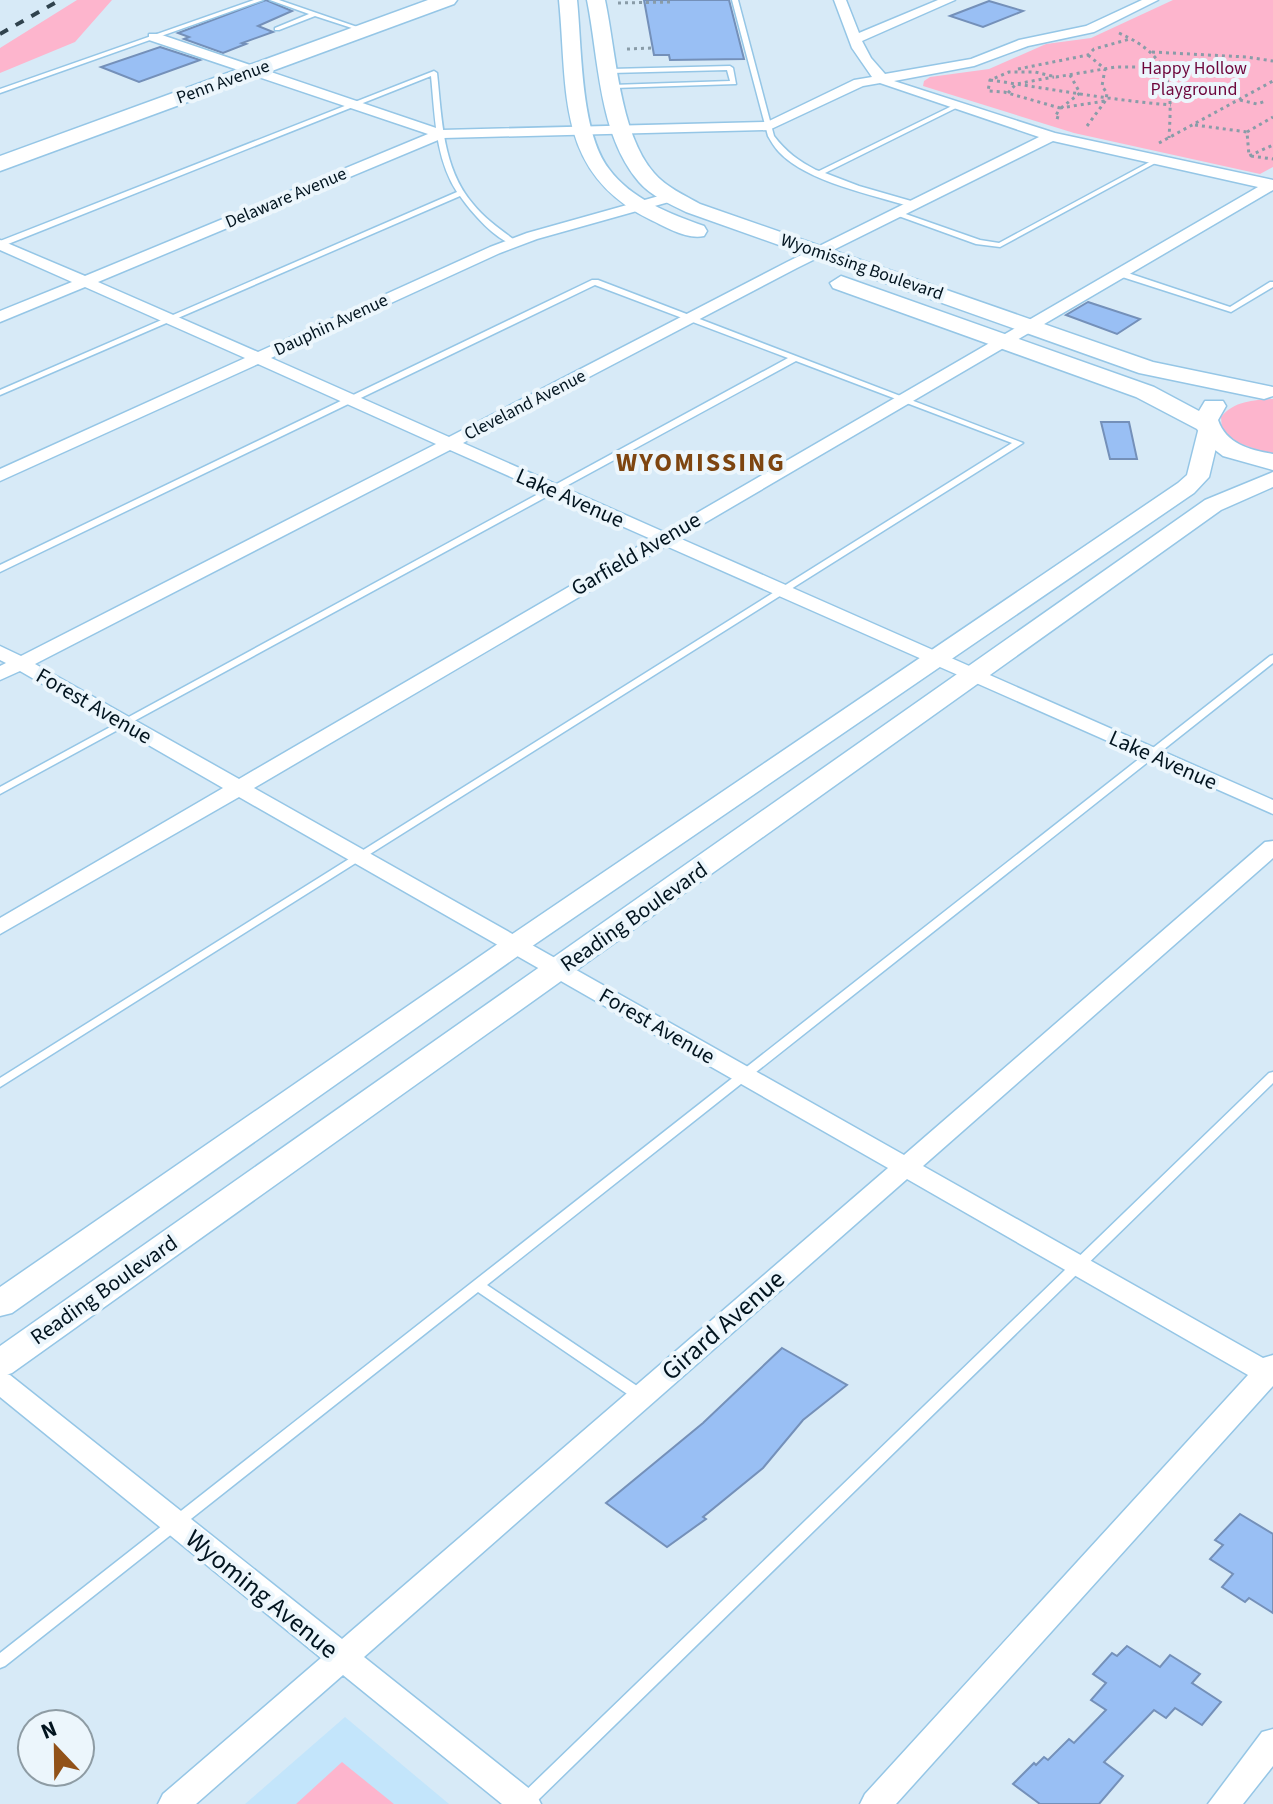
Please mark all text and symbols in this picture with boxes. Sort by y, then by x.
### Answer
street label: Penn Avenue [173,54,273,110]
park label: Happy Hollow Playground [1141,56,1247,102]
street label: Delaware Avenue [221,161,351,235]
street label: Wyomissing Boulevard [777,227,947,307]
street label: Dauphin Avenue [270,288,392,362]
street label: Cleveland Avenue [460,363,590,446]
district label: WYOMISSING [616,444,786,481]
street label: Lake Avenue [511,460,629,536]
street label: Garfield Avenue [565,504,707,604]
street label: Forest Avenue [30,660,158,752]
street label: Lake Avenue [1104,722,1222,798]
street label: Reading Boulevard [554,854,714,980]
street label: Forest Avenue [593,980,721,1072]
street label: Reading Boulevard [24,1227,184,1353]
street label: Girard Avenue [653,1261,793,1389]
street label: Wyoming Avenue [178,1521,346,1667]
north arrow [16,1708,96,1788]
text: N [36,1713,62,1748]

